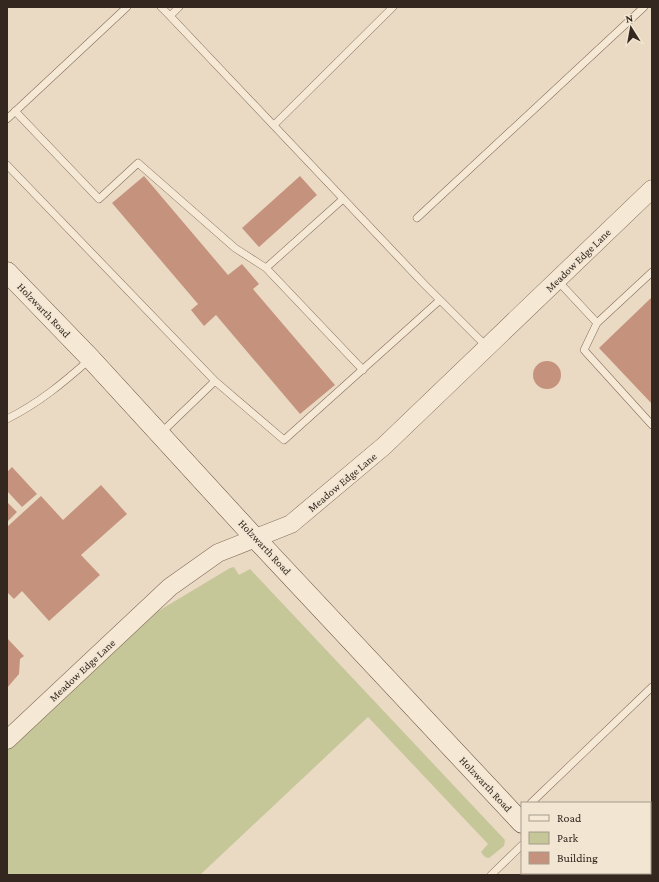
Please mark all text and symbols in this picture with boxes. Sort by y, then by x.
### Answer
north arrow [611,8,651,48]
text: N [624,11,634,25]
street label: Meadow Edge Lane [543,226,614,295]
street label: Holzwarth Road [15,280,73,340]
street label: Meadow Edge Lane [305,450,379,515]
street label: Holzwarth Road [236,517,294,577]
street label: Meadow Edge Lane [47,636,118,704]
street label: Holzwarth Road [457,754,515,814]
legend [521,802,651,874]
text: Road [557,811,582,825]
text: Park [557,831,579,845]
text: Building [557,851,598,865]

